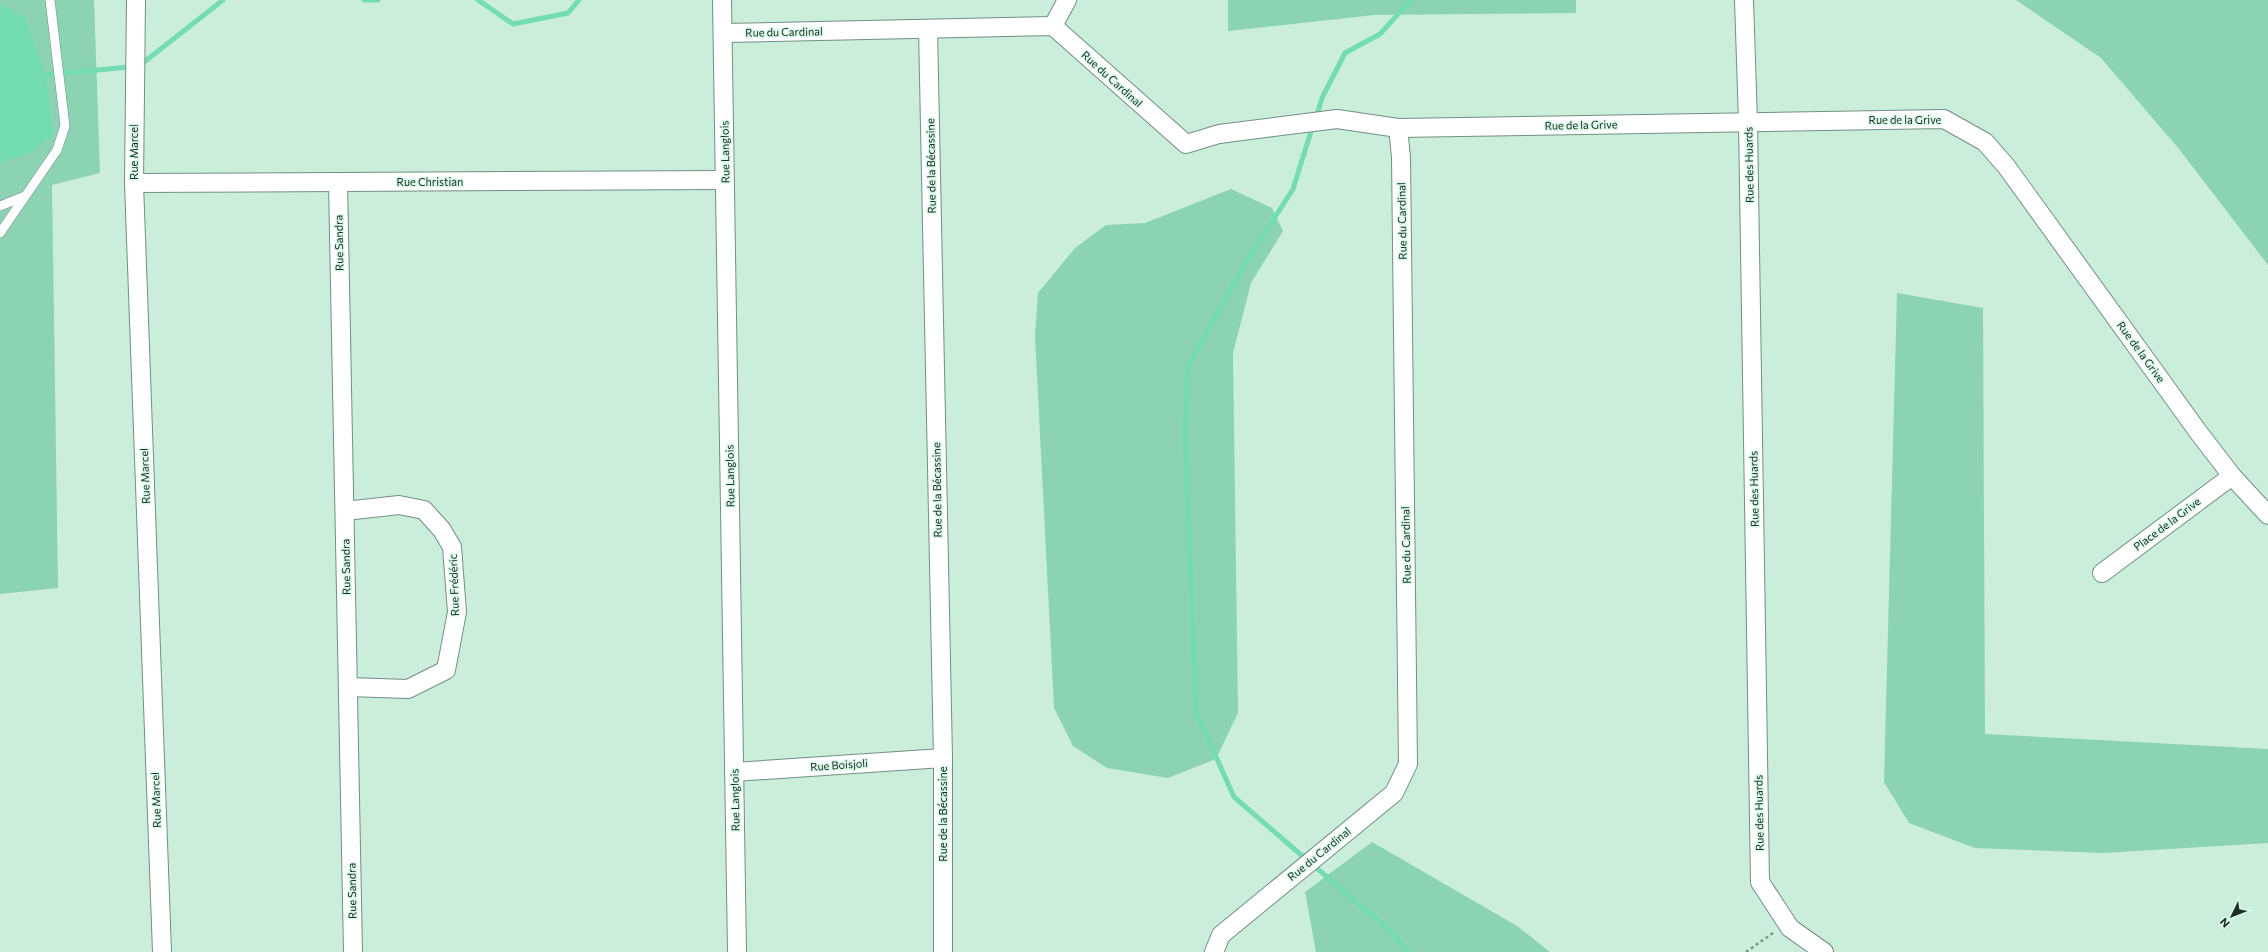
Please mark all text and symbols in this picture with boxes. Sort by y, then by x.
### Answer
street label: Rue du Cardinal [745,24,823,39]
street label: Rue du Cardinal [1079,48,1145,109]
street label: Rue de la Grive [1869,113,1942,126]
street label: Rue de la Grive [1544,117,1618,132]
street label: Rue de la Bécassine [923,118,938,214]
street label: Rue Langlois [717,120,732,184]
street label: Rue Marcel [127,124,140,180]
street label: Rue des Huards [1741,127,1756,203]
street label: Rue Christian [397,175,463,188]
street label: Rue du Cardinal [1394,182,1409,260]
street label: Rue Sandra [332,215,345,271]
street label: Rue de la Grive [2115,318,2168,385]
street label: Rue de la Bécassine [929,442,944,538]
street label: Rue Langlois [722,444,737,508]
street label: Rue Marcel [137,448,152,504]
street label: Rue des Huards [1746,451,1761,527]
street label: Place de la Grive [2131,494,2203,553]
street label: Rue du Cardinal [1398,506,1413,584]
street label: Rue Sandra [339,539,352,595]
street label: Rue Frédéric [446,554,461,616]
street label: Rue Boisjoli [810,756,868,773]
street label: Rue de la Bécassine [936,766,949,862]
street label: Rue Langlois [727,768,742,832]
street label: Rue Marcel [148,772,163,828]
street label: Rue des Huards [1751,775,1766,851]
street label: Rue du Cardinal [1284,824,1353,883]
street label: Rue Sandra [345,863,358,919]
north arrow [2212,896,2252,936]
text: N [2217,916,2232,931]

